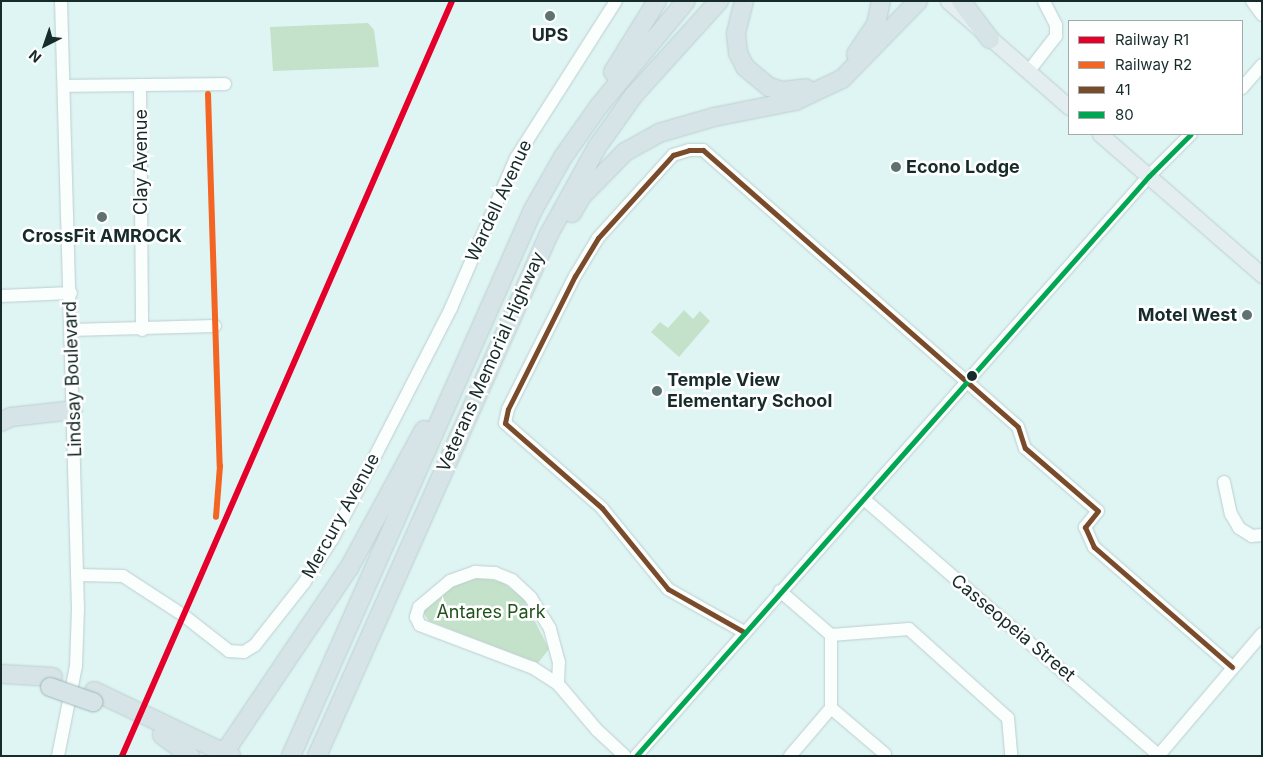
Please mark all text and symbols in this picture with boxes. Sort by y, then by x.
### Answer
marker: UPS [544,10,556,22]
north arrow [20,20,70,70]
legend [1068,20,1243,135]
place label: UPS [532,24,568,46]
text: Railway R1 [1115,30,1189,49]
text: N [25,47,44,67]
text: Railway R2 [1115,55,1192,74]
text: 41 [1115,80,1131,99]
text: 80 [1115,105,1134,124]
street label: Clay Avenue [130,109,152,215]
street label: Wardell Avenue [461,137,537,265]
place label: Econo Lodge [906,156,1020,178]
marker: Econo Lodge [890,161,902,173]
marker: CrossFit AMROCK [96,211,108,223]
place label: CrossFit AMROCK [22,225,182,247]
street label: Veterans Memorial Highway [433,249,549,475]
street label: Lindsay Boulevard [59,301,87,457]
place label: Motel West [1138,304,1237,326]
marker: Motel West [1241,309,1253,321]
place label: Temple View Elementary School [667,370,832,412]
unlabelled marker [967,371,977,381]
marker: Temple View Elementary School [651,385,663,397]
street label: Mercury Avenue [298,450,384,582]
street label: Casseopeia Street [947,570,1079,686]
park label: Antares Park [436,601,546,623]

